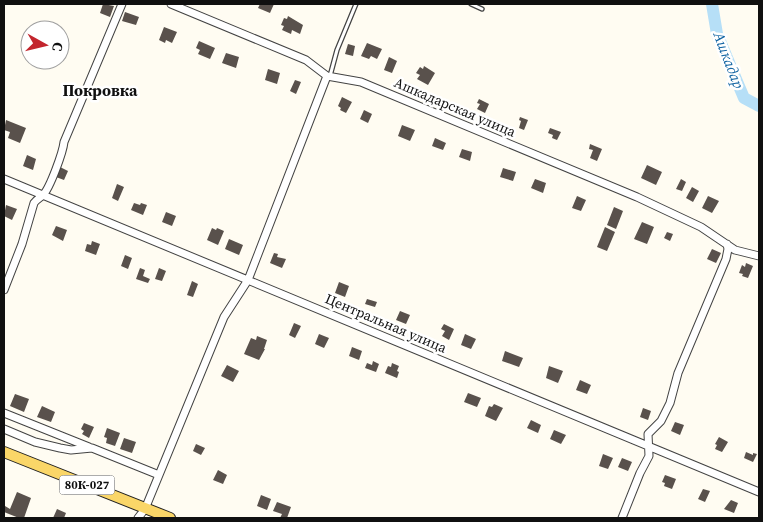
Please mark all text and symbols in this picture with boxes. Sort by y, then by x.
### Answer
north arrow [20,20,70,70]
water label: Ашкадар [708,28,750,92]
text: С [47,41,68,53]
street label: Ашкадарская улица [391,72,520,142]
district label: Покровка [62,79,138,101]
street label: Центральная улица [322,288,451,358]
road number: 80К-027 [59,476,114,494]

